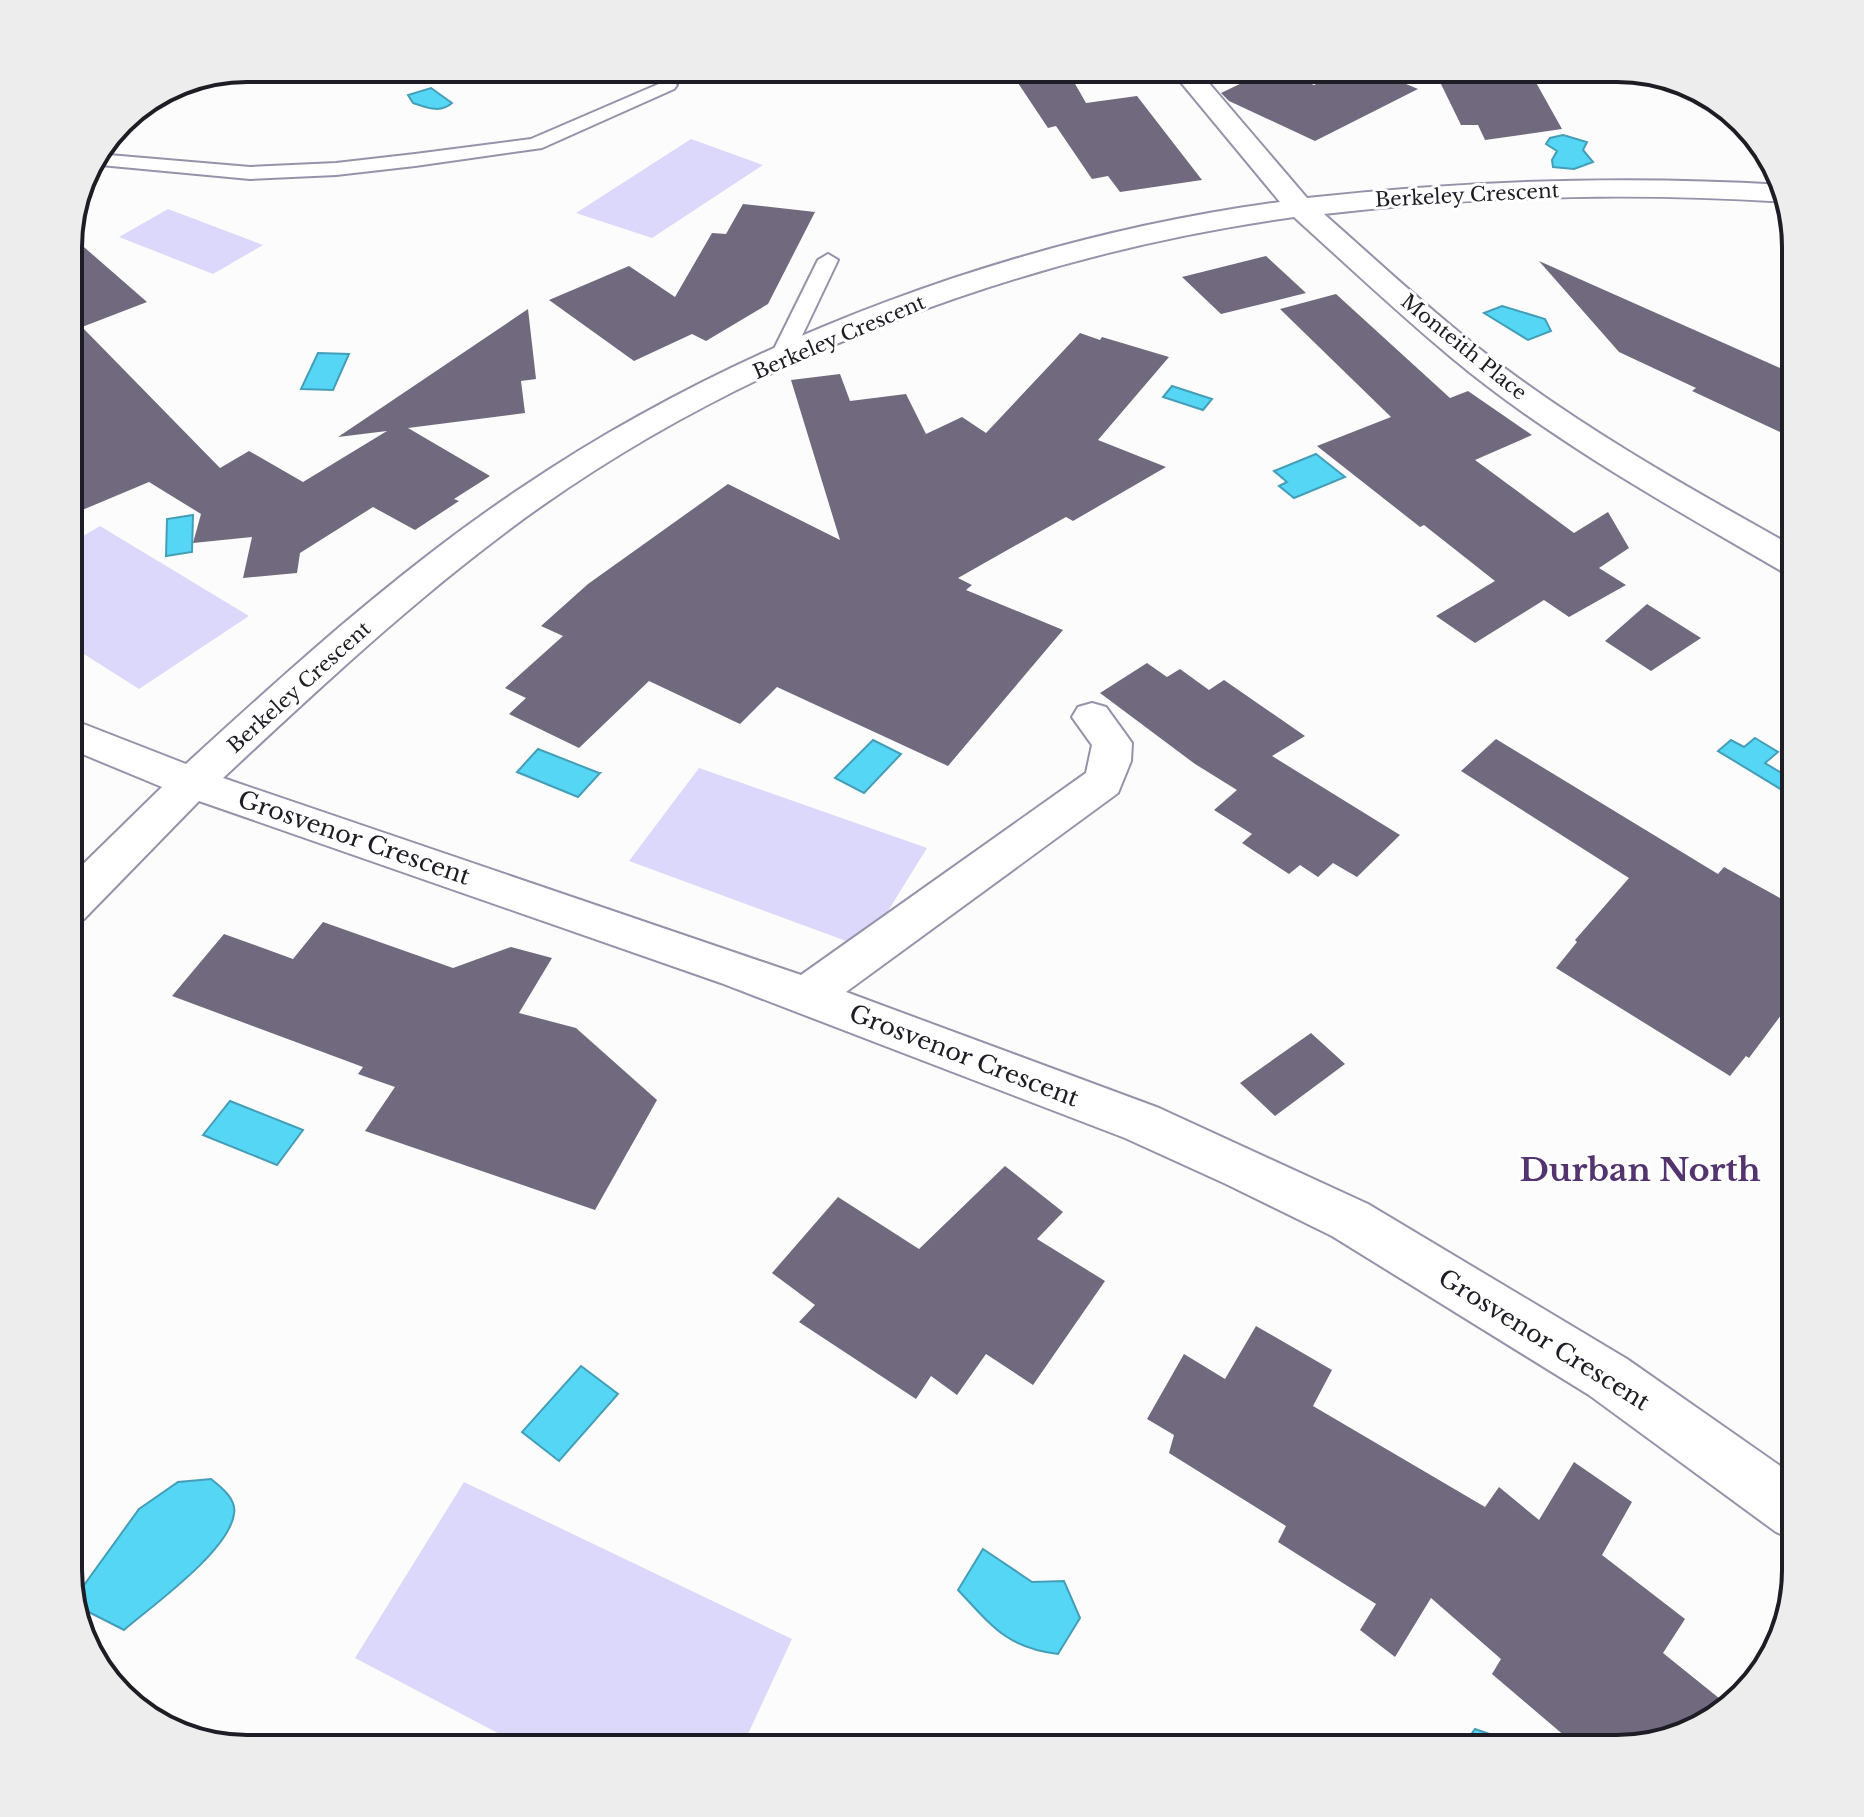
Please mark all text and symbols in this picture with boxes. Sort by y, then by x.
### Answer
street label: Berkeley Crescent [1374,178,1560,212]
street label: Monteith Place [1396,289,1532,405]
street label: Berkeley Crescent [749,290,929,384]
street label: Berkeley Crescent [222,616,376,758]
street label: Grosvenor Crescent [234,784,474,891]
street label: Grosvenor Crescent [845,998,1083,1113]
district label: Durban North [1519,1150,1761,1190]
street label: Grosvenor Crescent [1433,1263,1655,1416]

